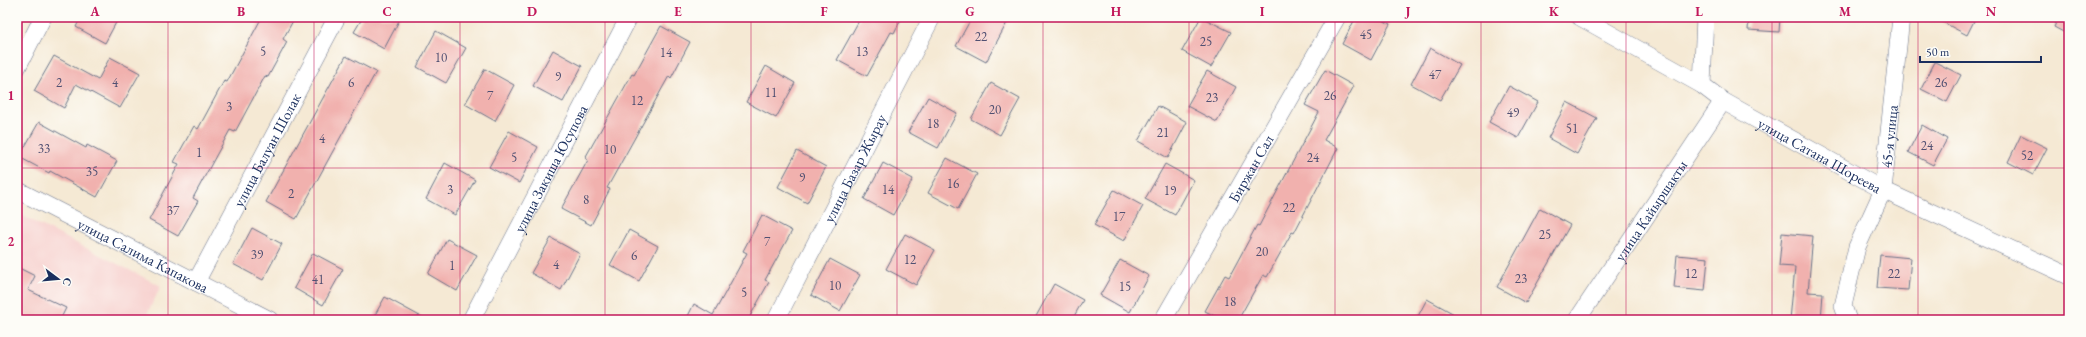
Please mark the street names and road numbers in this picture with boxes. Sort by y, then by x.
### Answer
street label: улица Балуан Шолак [228,89,305,210]
street label: улица Закиша Юсупова [509,101,591,235]
street label: 45-я улица [1876,104,1901,169]
street label: улица Базар Жырау [819,110,890,225]
street label: улица Сатана Шореева [1755,113,1885,197]
street label: Биржан Сал [1223,131,1277,206]
street label: улица Кайыршакты [1610,156,1691,264]
street label: улица Салима Капакова [75,213,212,296]

